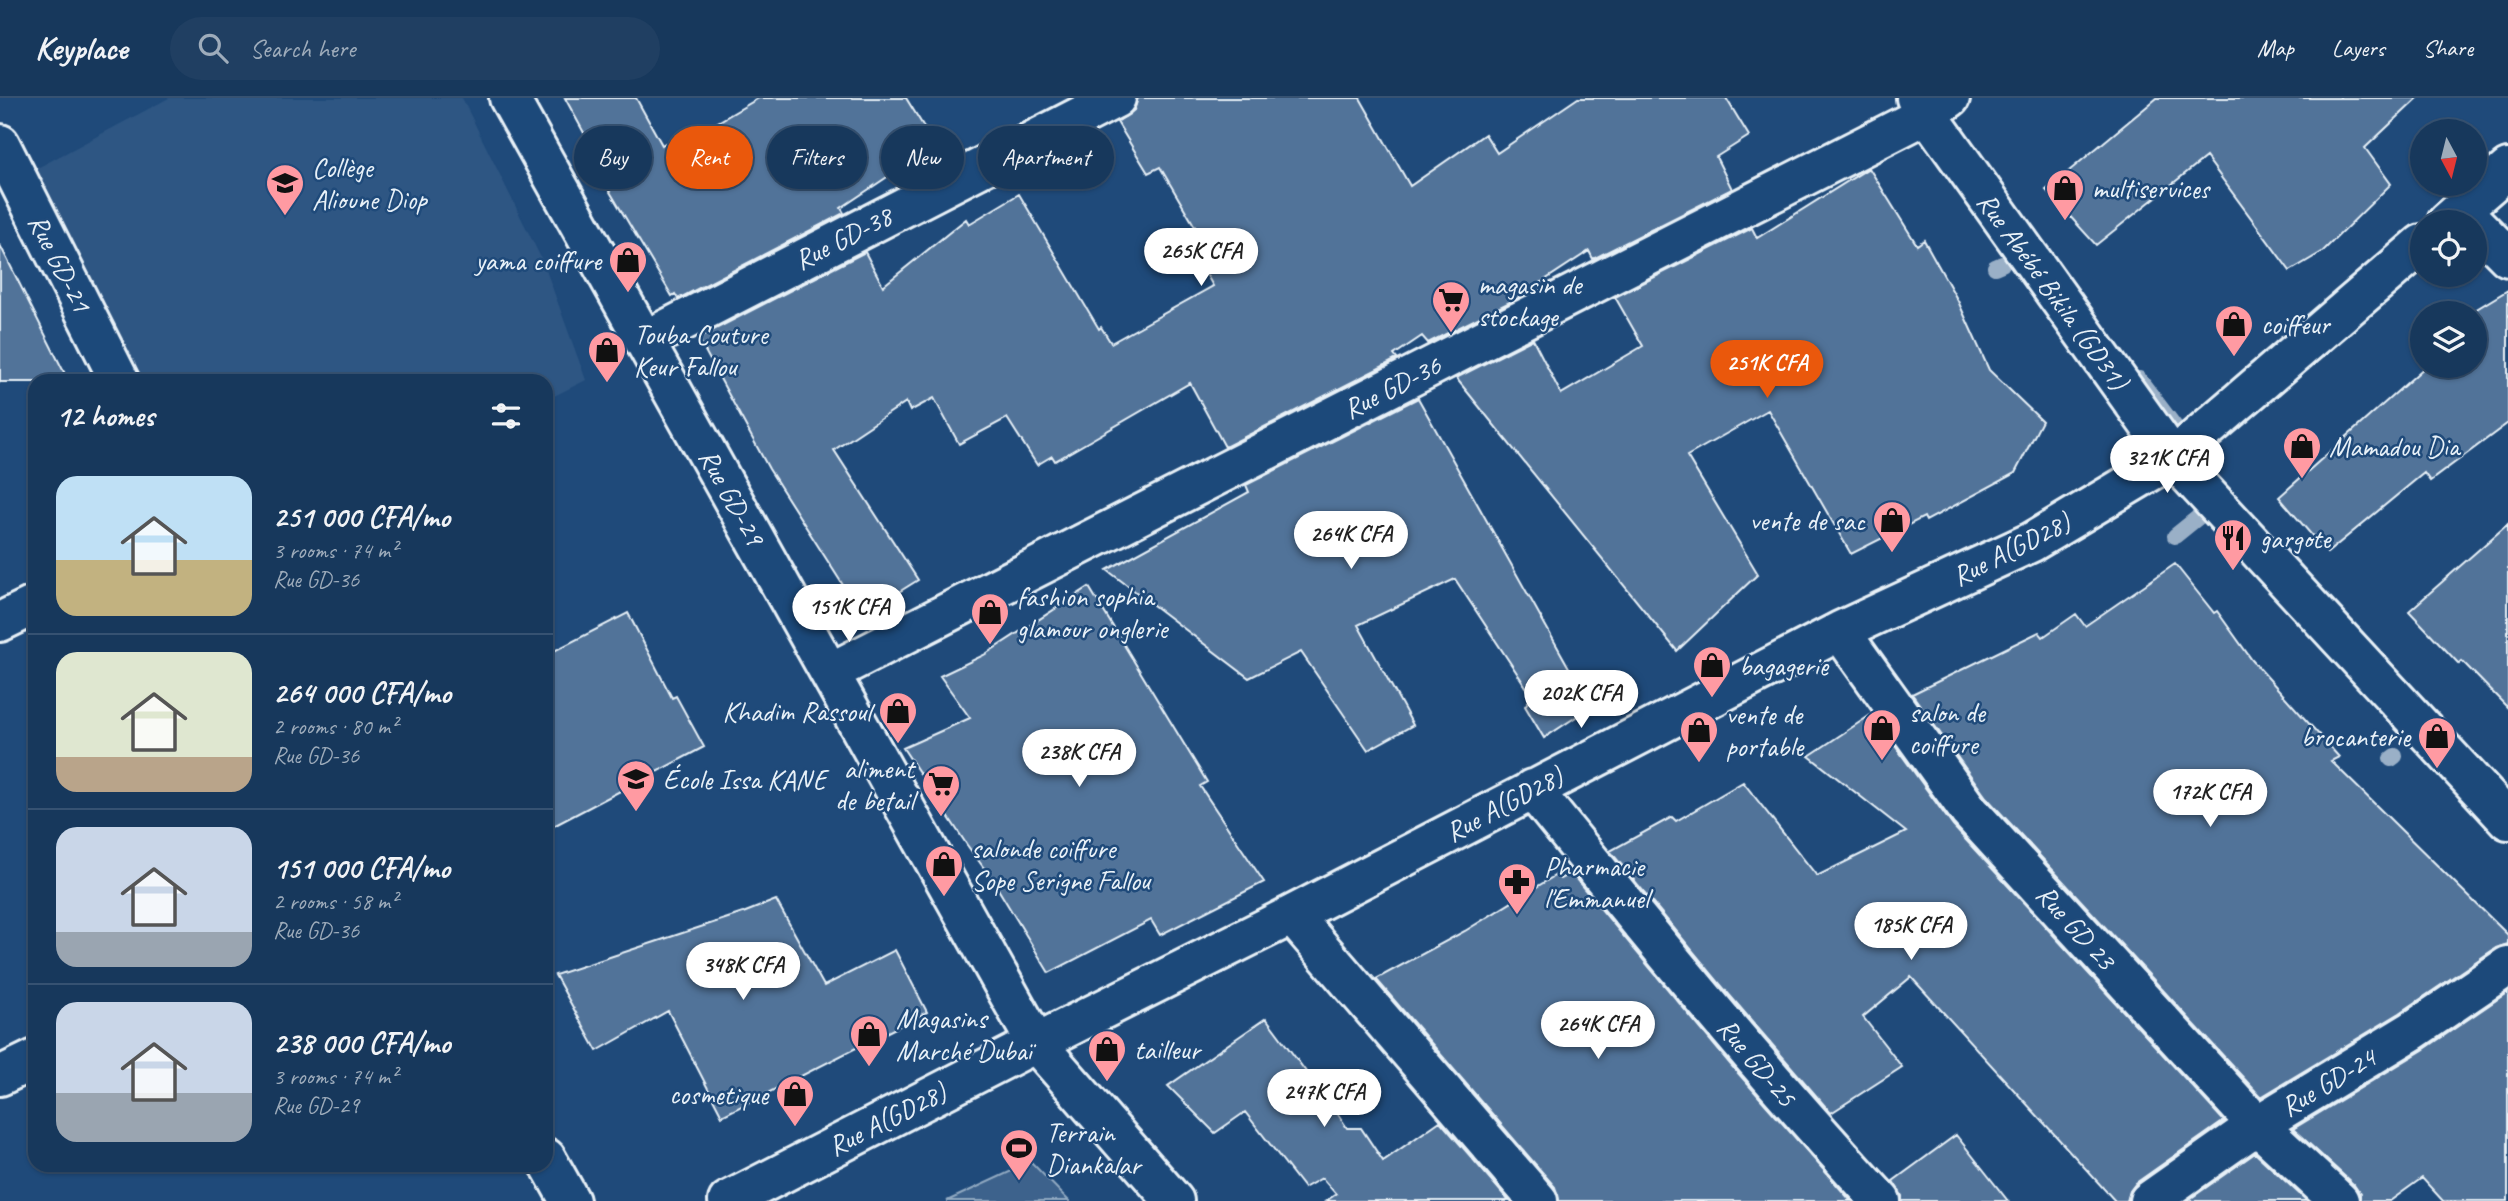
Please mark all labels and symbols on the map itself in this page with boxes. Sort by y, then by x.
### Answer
north arrow [2410,119,2487,196]
place label: Collège Alioune Diop [312,150,429,217]
school or university icon: Collège Alioune Diop [264,162,306,217]
shop icon: multiservices [2044,167,2086,222]
place label: multiservices [2092,171,2212,206]
street label: Rue Abébé Bikila (GD31) [1970,185,2138,398]
street label: Rue GD-38 [788,198,900,277]
street label: Rue GD-21 [21,208,100,319]
pin: 265K CFA [1129,228,1273,288]
shop icon: yama coiffure [607,239,649,294]
place label: yama coiffure [473,243,603,278]
place label: magasin de stockage [1478,267,1583,334]
supermarket icon: magasin de stockage [1430,279,1472,334]
shop icon: coiffeur [2213,303,2255,358]
place label: coiffeur [2261,307,2332,342]
place label: Touba Couture Keur Fallou [634,317,769,384]
shop icon: Touba Couture Keur Fallou [586,329,628,384]
pin: 251K CFA [1695,341,1839,400]
street label: Rue GD-36 [1337,347,1448,426]
shop icon: Mamadou Dia [2281,425,2323,480]
place label: Mamadou Dia [2329,429,2462,464]
pin: 321K CFA [2095,436,2239,495]
street label: Rue GD-29 [691,443,774,553]
shop icon: vente de sac [1871,499,1913,554]
place label: vente de sac [1750,503,1867,538]
street label: Rue A(GD28) [1946,504,2078,594]
pin: 264K CFA [1279,512,1423,571]
restaurant icon: gargote [2212,517,2254,572]
place label: gargote [2260,521,2332,556]
place label: fashion sophia glamour onglerie [1017,579,1169,646]
pin: 151K CFA [777,584,921,644]
shop icon: fashion sophia glamour onglerie [969,591,1011,646]
shop icon: bagagerie [1691,644,1733,699]
place label: bagagerie [1739,648,1830,683]
pin: 202K CFA [1509,670,1653,730]
shop icon: Khadim Rassoul [877,690,919,745]
place label: Khadim Rassoul [723,694,876,729]
place label: salon de coiffure [1909,695,1987,762]
place label: vente de portable [1726,697,1805,764]
shop icon: salon de coiffure [1861,707,1903,762]
shop icon: vente de portable [1678,709,1720,764]
shop icon: brocanterie [2416,715,2458,770]
place label: brocanterie [2301,719,2412,754]
pin: 238K CFA [1007,730,1151,789]
place label: aliment de betail [835,751,919,818]
school or university icon: École Issa KANE [615,758,657,813]
street label: Rue A(GD28) [1439,758,1570,849]
place label: École Issa KANE [663,762,830,797]
supermarket icon: aliment de betail [920,763,962,818]
pin: 172K CFA [2138,770,2282,829]
place label: salonde coiffure Sope Serigne Fallou [971,831,1152,898]
shop icon: salonde coiffure Sope Serigne Fallou [923,843,965,898]
place label: Pharmacie l'Emmanuel [1544,849,1654,916]
pharmacy icon: Pharmacie l'Emmanuel [1496,861,1538,916]
street label: Rue GD 23 [2029,877,2125,979]
pin: 185K CFA [1839,902,1983,962]
pin: 348K CFA [671,942,815,1002]
place label: Magasins Marché Dubaï [896,1001,1037,1068]
pin: 264K CFA [1526,1002,1670,1061]
street label: Rue GD-25 [1710,1011,1805,1114]
shop icon: Magasins Marché Dubaï [848,1013,890,1068]
shop icon: tailleur [1086,1028,1128,1083]
place label: tailleur [1134,1032,1203,1067]
street label: Rue GD-24 [2274,1039,2384,1124]
pin: 247K CFA [1252,1070,1396,1129]
shop icon: cosmetique [774,1073,816,1128]
street label: Rue A(GD28) [822,1074,954,1164]
place label: cosmetique [669,1077,770,1112]
place label: Terrain Diankalar [1046,1115,1143,1182]
sports icon: Terrain Diankalar [998,1127,1040,1182]

